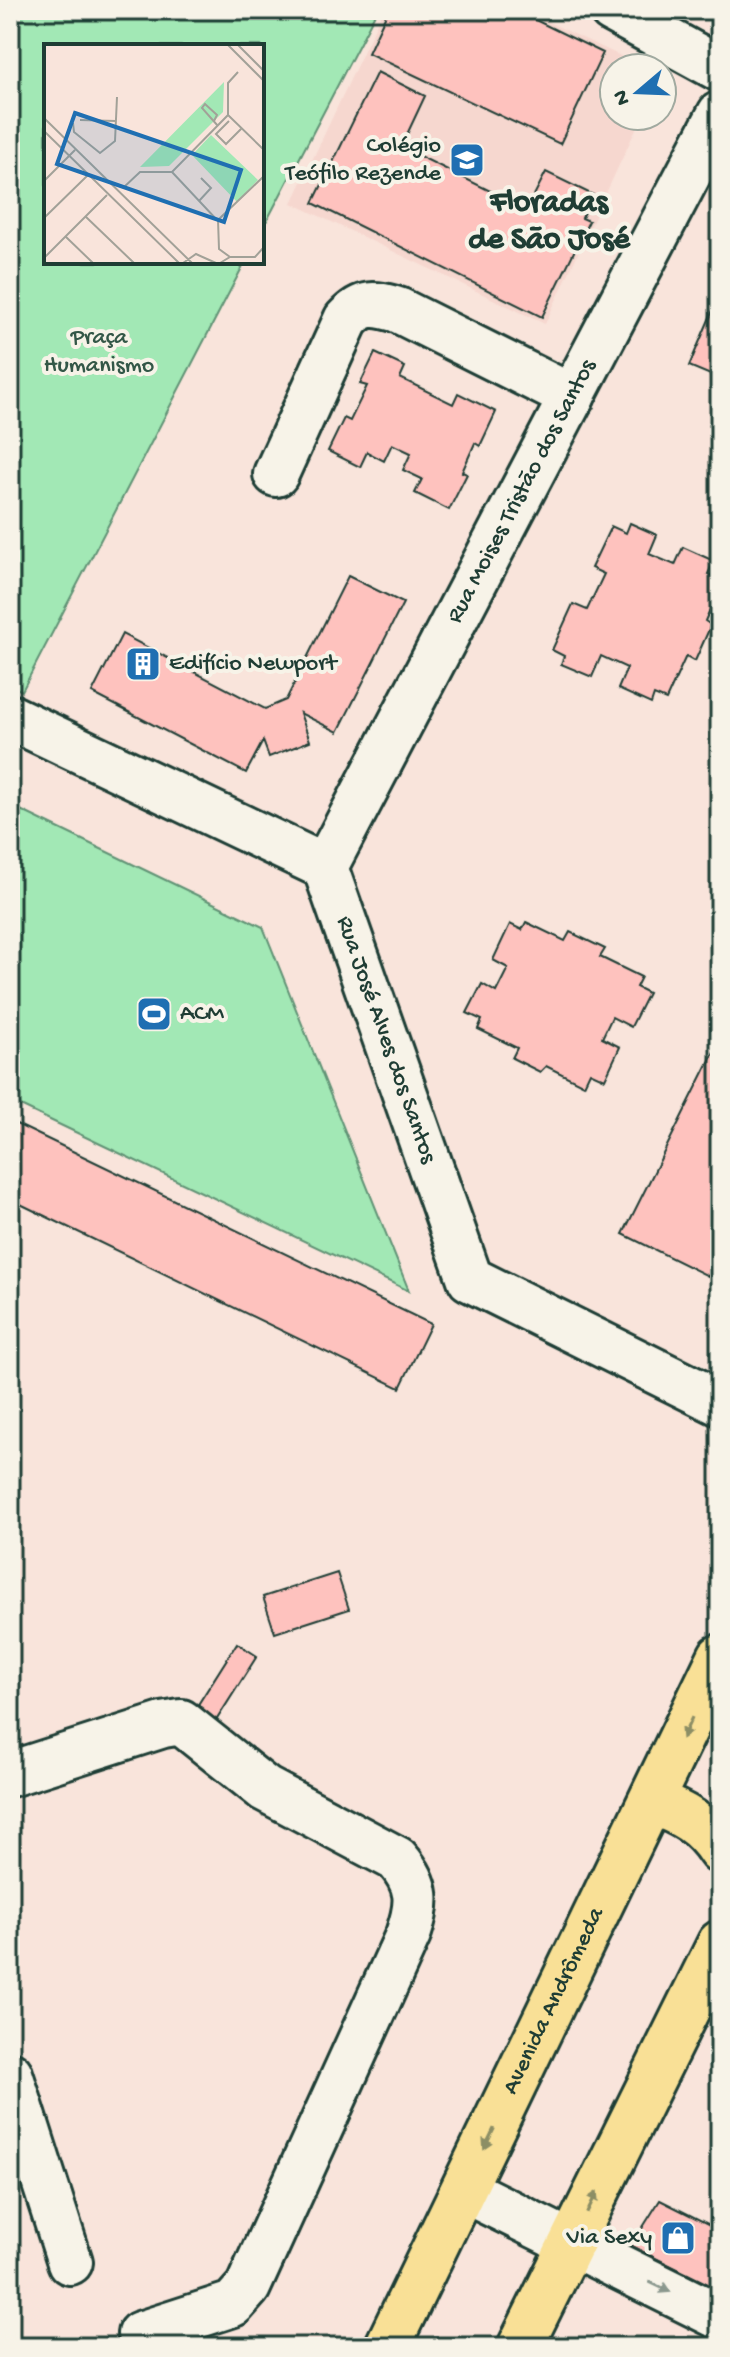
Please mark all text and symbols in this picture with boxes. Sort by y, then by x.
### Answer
inset map [44,44,264,264]
north arrow [598,52,678,132]
text: N [608,86,638,108]
place label: Colégio Teófilo Rezende [283,132,442,189]
school or university icon: Colégio Teófilo Rezende [448,141,486,179]
district label: Floradas de São José [468,185,631,260]
park label: Praça Humanismo [44,324,154,381]
street label: Rua Moises Tristão dos Santos [441,354,604,628]
building icon: Edifício Newport [124,645,162,683]
place label: Edifício Newport [169,650,339,679]
street label: Rua José Alves dos Santos [329,912,443,1168]
sports icon: ACM [135,995,173,1033]
place label: ACM [180,1000,224,1029]
one-way arrow [680,1716,694,1739]
street label: Avenida Andrômeda [496,1902,612,2099]
one-way arrow [483,2127,496,2150]
one-way arrow [585,2190,599,2213]
shop icon: Via Sexy [659,2219,697,2257]
place label: Via Sexy [565,2224,652,2253]
one-way arrow [648,2281,671,2294]

